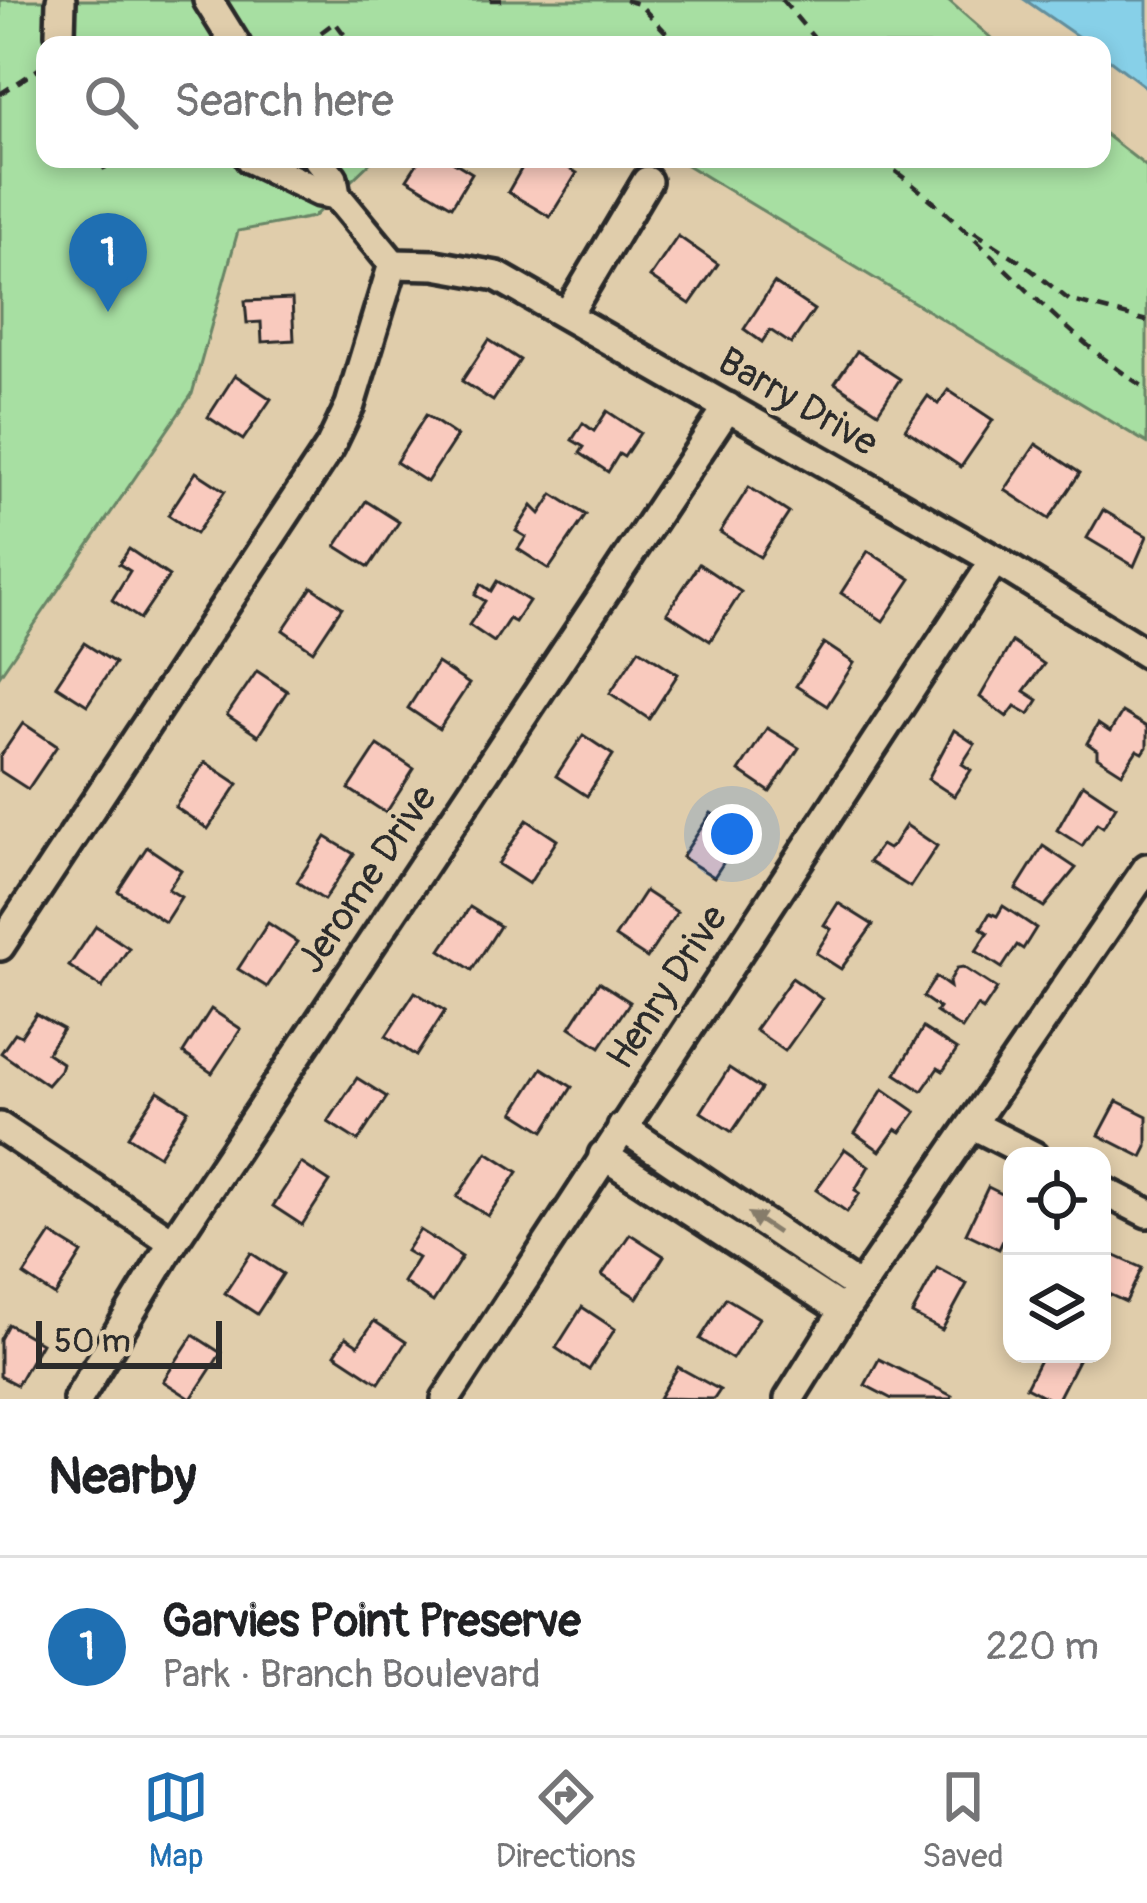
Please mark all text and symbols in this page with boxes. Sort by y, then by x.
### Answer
search box [36,36,1111,168]
icon: search [78,69,144,135]
text: Search here [174,74,394,130]
pin: 1 [69,213,147,312]
street label: Barry Drive [709,337,887,467]
street label: Jerome Drive [286,776,448,982]
your location [702,804,762,864]
street label: Henry Drive [596,896,738,1078]
map controls [1003,1147,1111,1363]
button: locate [1003,1147,1111,1255]
one-way arrow [746,1212,779,1234]
button: layers [1003,1255,1111,1363]
scale bar [36,1315,222,1368]
text: 50 m [54,1321,131,1362]
text: Nearby [48,1445,196,1509]
text: Garvies Point Preserve [162,1594,581,1650]
text: 1 [79,1622,95,1671]
text: 220 m [986,1622,1099,1671]
text: Park · Branch Boulevard [162,1650,541,1699]
tab: Map [143,1764,209,1877]
tab: Directions [496,1764,636,1877]
tab: Saved [922,1764,1004,1877]

